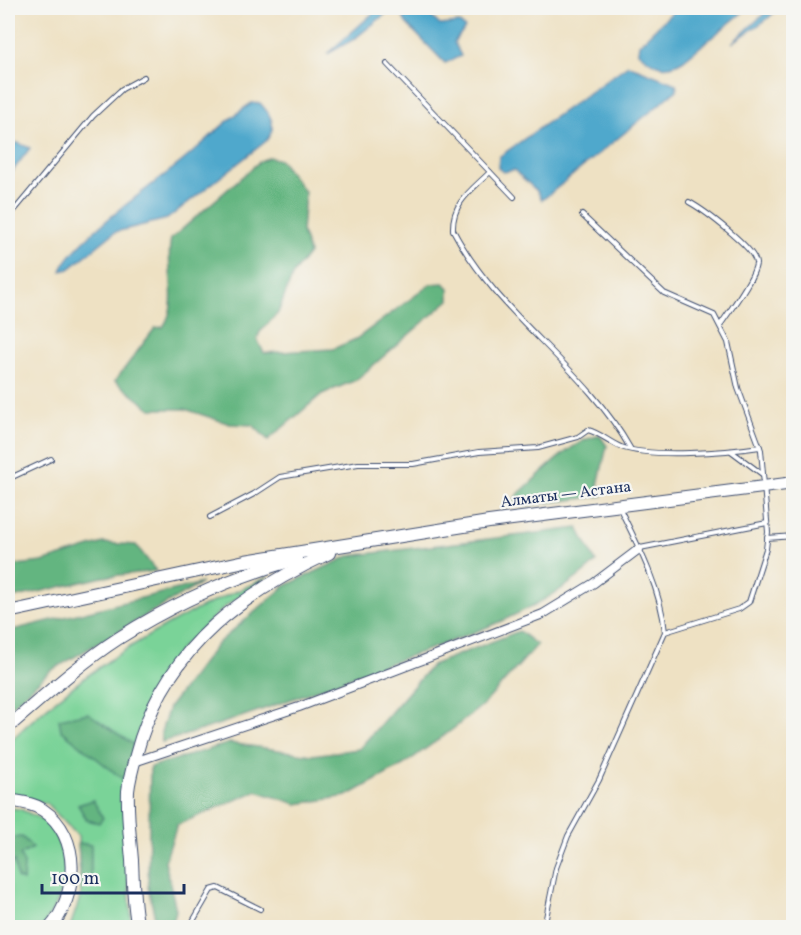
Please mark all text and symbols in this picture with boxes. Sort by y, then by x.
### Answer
street label: Алматы — Астана [499,476,633,514]
scale bar [42,857,184,895]
text: 100 m [51,867,100,892]

